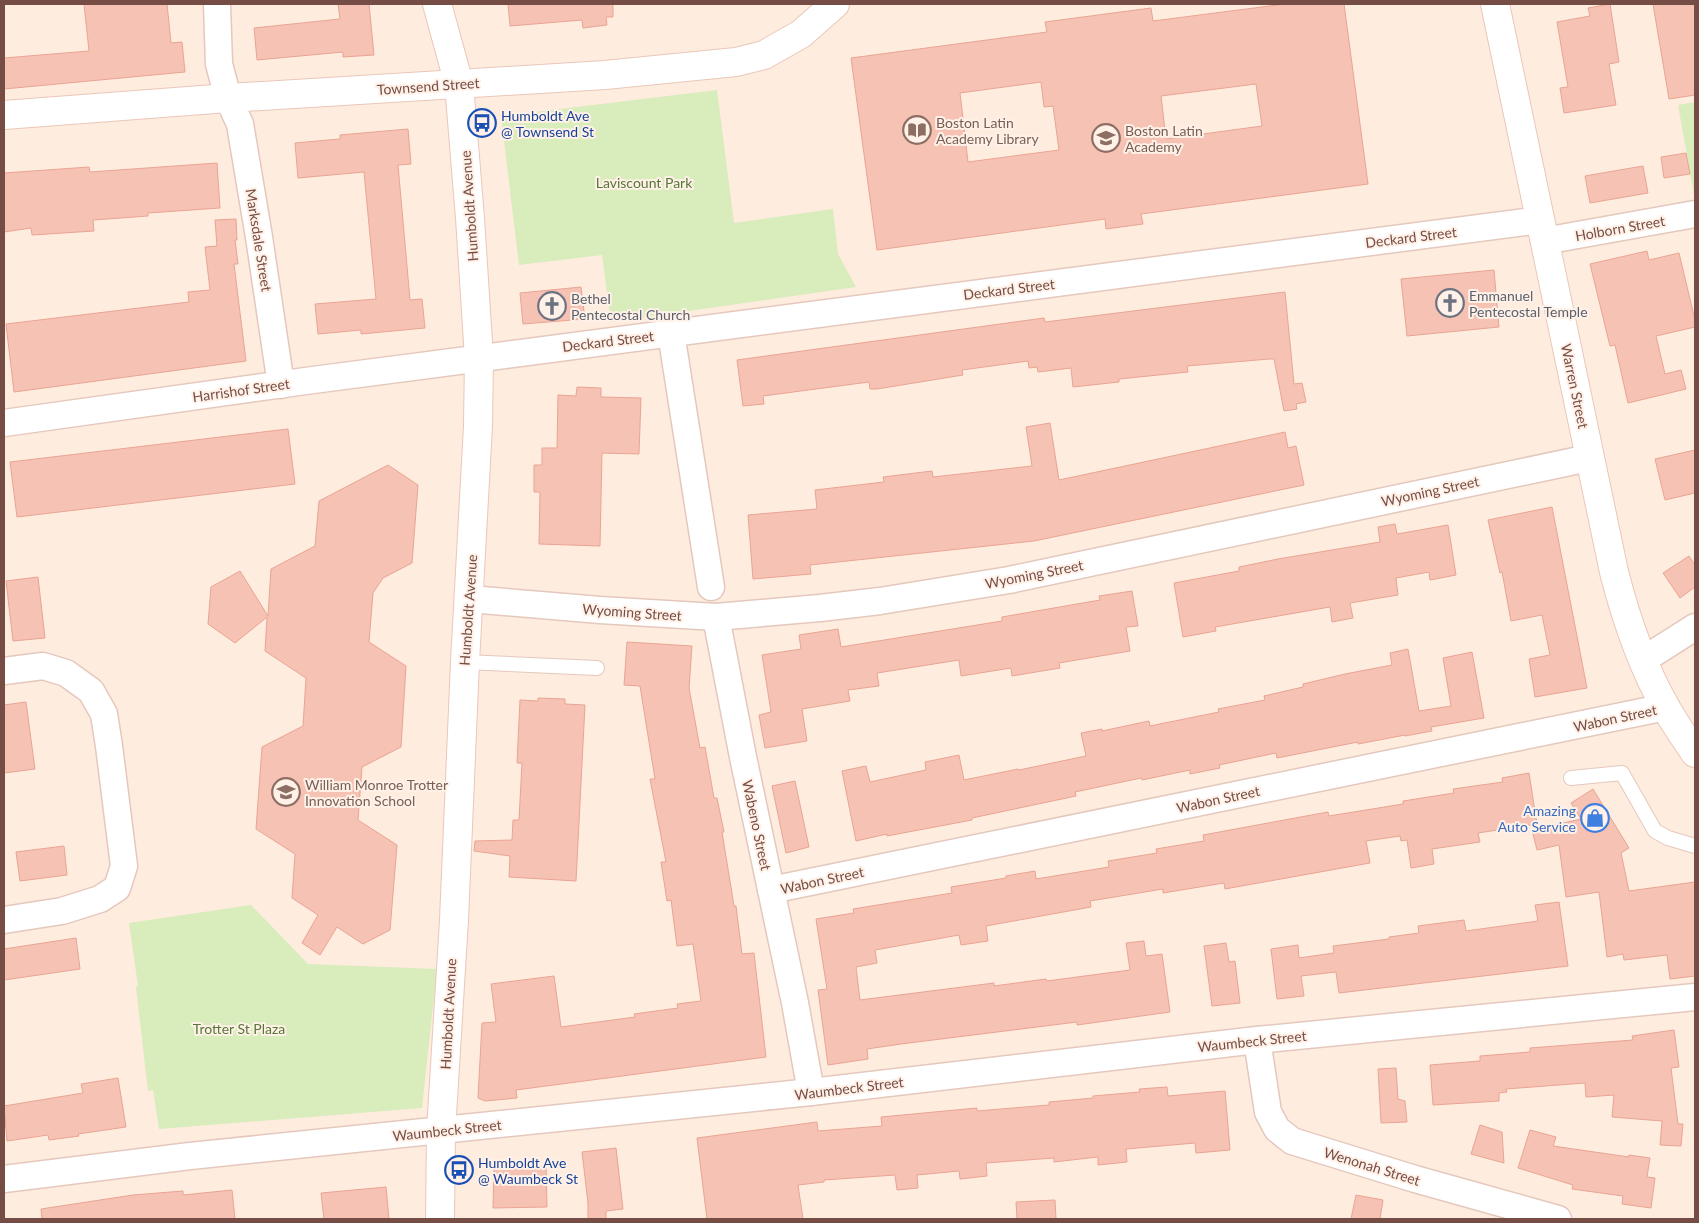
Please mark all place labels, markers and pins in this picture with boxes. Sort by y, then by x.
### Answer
place label: Humboldt Ave @ Townsend St [501,107,594,140]
bus stop icon: Humboldt Ave @ Townsend St [467,108,497,138]
place label: Boston Latin Academy Library [936,114,1039,147]
library icon: Boston Latin Academy Library [902,115,932,145]
place label: Boston Latin Academy [1125,122,1203,155]
school or university icon: Boston Latin Academy [1091,123,1121,153]
place label: Emmanuel Pentecostal Temple [1469,287,1588,320]
church icon: Emmanuel Pentecostal Temple [1435,288,1465,318]
place label: Bethel Pentecostal Church [571,290,690,323]
church icon: Bethel Pentecostal Church [537,291,567,321]
place label: William Monroe Trotter Innovation School [305,776,448,809]
school or university icon: William Monroe Trotter Innovation School [271,777,301,807]
place label: Amazing Auto Service [1498,802,1576,835]
shop icon: Amazing Auto Service [1580,803,1610,833]
place label: Humboldt Ave @ Waumbeck St [478,1154,578,1187]
bus stop icon: Humboldt Ave @ Waumbeck St [444,1155,474,1185]

